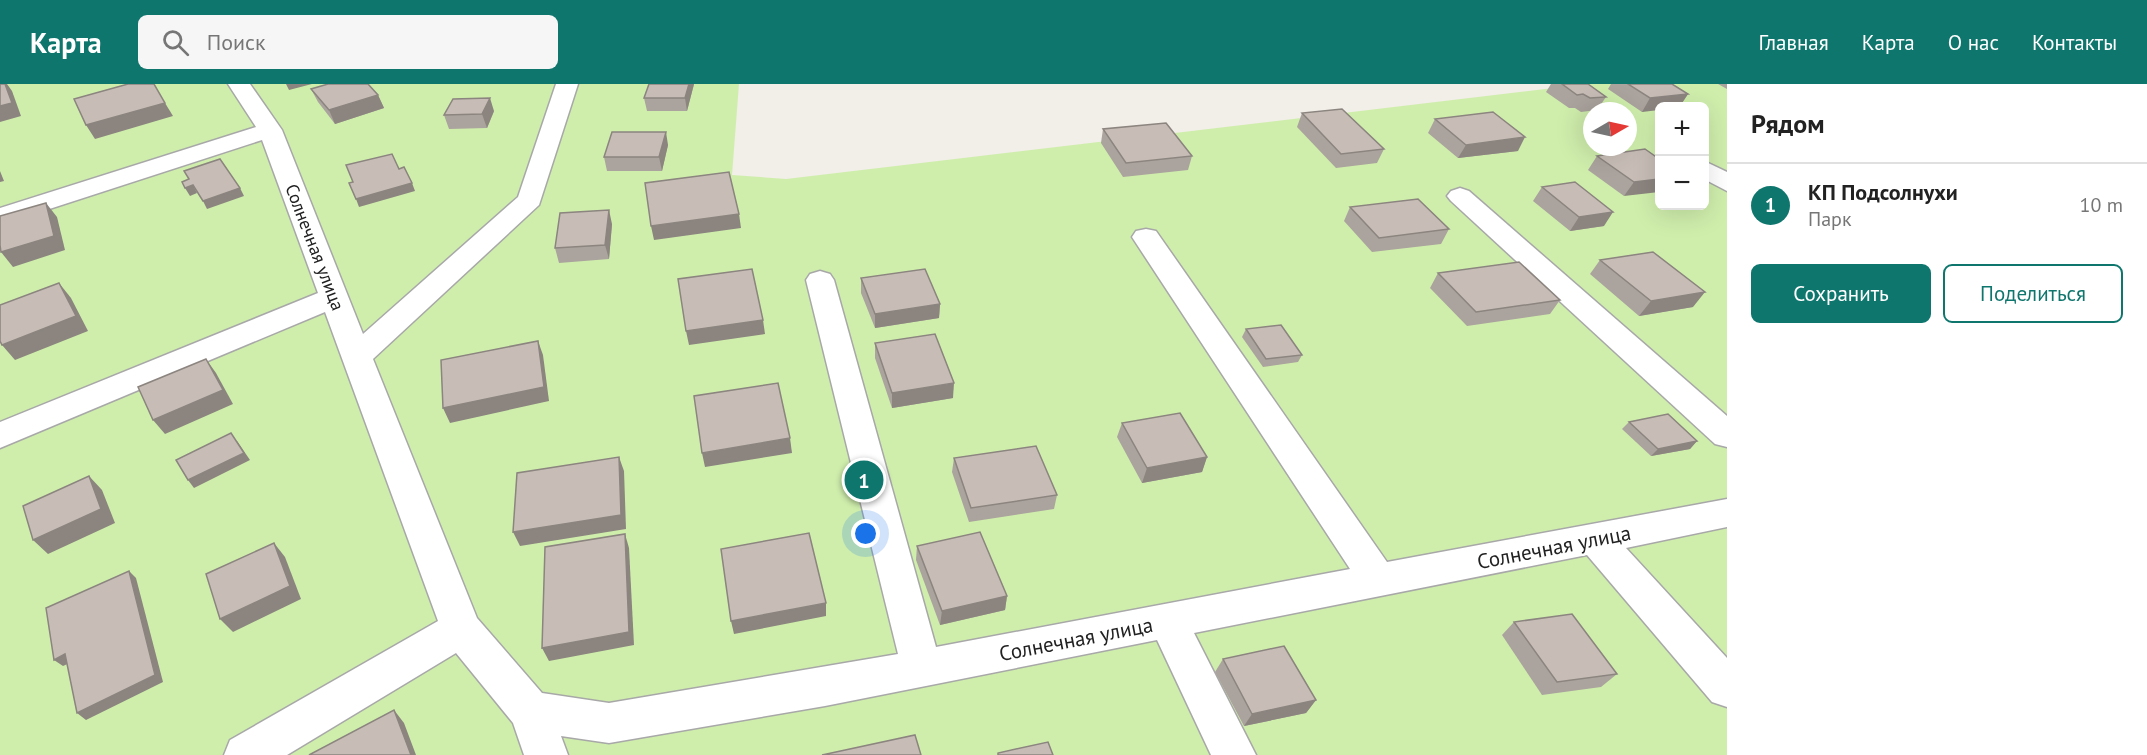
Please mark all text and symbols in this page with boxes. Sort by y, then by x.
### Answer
search box [138,15,558,69]
text: Карта [30,24,102,61]
icon: search [159,26,192,59]
text: Поиск [207,28,266,56]
text: Главная [1758,29,1829,56]
text: Карта [1862,29,1915,56]
text: О нас [1948,29,1999,56]
text: Контакты [2032,29,2117,56]
north arrow [1583,102,1637,156]
map controls [1655,102,1709,210]
button: + [1655,102,1709,156]
text: Рядом [1751,107,1825,140]
button: − [1655,156,1709,210]
text: КП Подсолнухи [1808,178,1958,206]
street label: Солнечная улица [280,180,350,314]
text: 1 [1765,192,1776,218]
text: 10 m [2080,192,2123,218]
text: Парк [1808,206,1851,232]
button: Сохранить [1751,264,1931,323]
button: Поделиться [1943,264,2123,323]
pin: 1 [844,458,884,502]
your location [851,519,880,548]
street label: Солнечная улица [1475,519,1633,575]
street label: Солнечная улица [997,611,1155,667]

